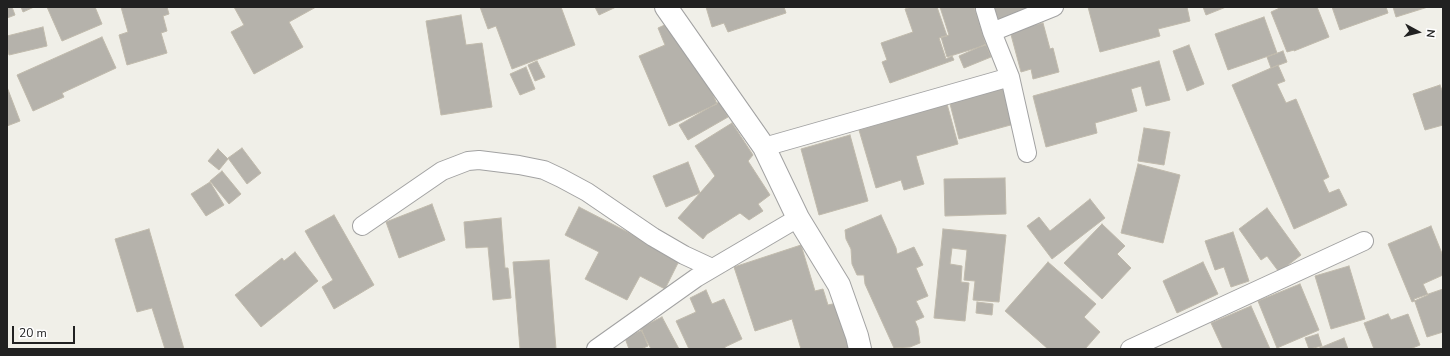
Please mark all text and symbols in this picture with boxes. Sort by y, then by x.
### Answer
north arrow [1398,12,1438,52]
text: N [1422,29,1438,39]
scale bar [14,318,77,344]
text: 20 m [19,325,47,341]

